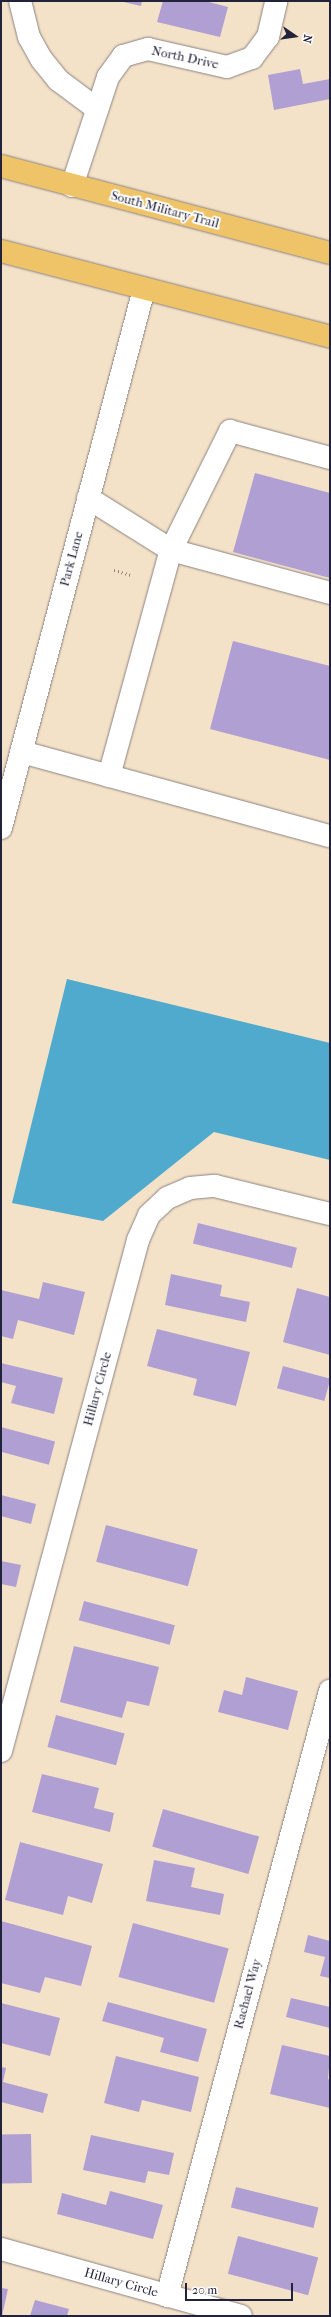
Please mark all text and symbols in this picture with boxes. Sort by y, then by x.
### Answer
north arrow [275,16,315,56]
text: N [300,33,314,44]
street label: North Drive [150,43,220,73]
street label: South Military Trail [109,188,221,232]
street label: Park Lane [57,530,87,588]
street label: Hillary Circle [81,1350,115,1428]
street label: Rachael Way [231,1957,265,2031]
street label: Hillary Circle [82,2265,160,2301]
scale bar [187,2275,295,2301]
text: 20 m [192,2283,217,2297]

